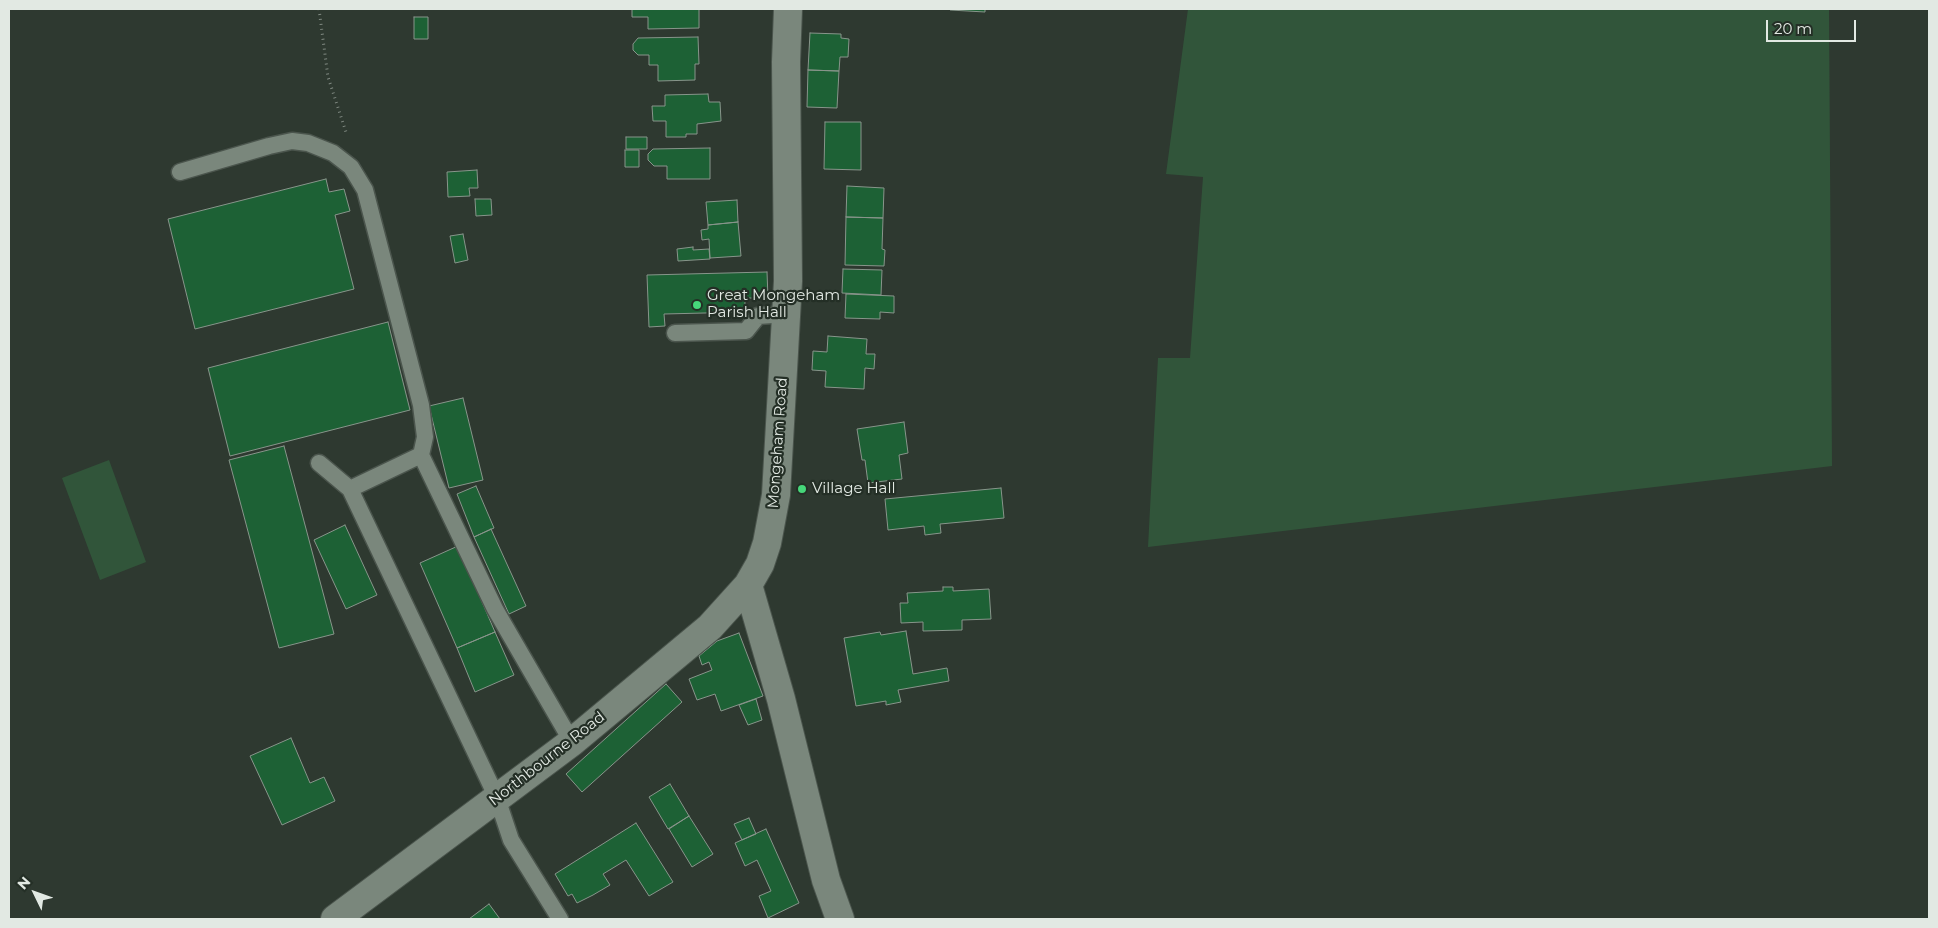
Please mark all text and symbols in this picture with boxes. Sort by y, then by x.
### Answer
scale bar [1768,10,1858,42]
text: 20 m [1774,19,1812,38]
place label: Great Mongeham Parish Hall [707,287,840,322]
marker: Great Mongeham Parish Hall [691,299,703,311]
street label: Mongeham Road [764,377,792,509]
place label: Village Hall [812,480,896,498]
marker: Village Hall [796,483,808,495]
street label: Northbourne Road [486,708,608,810]
north arrow [10,868,60,918]
text: N [13,873,34,893]

